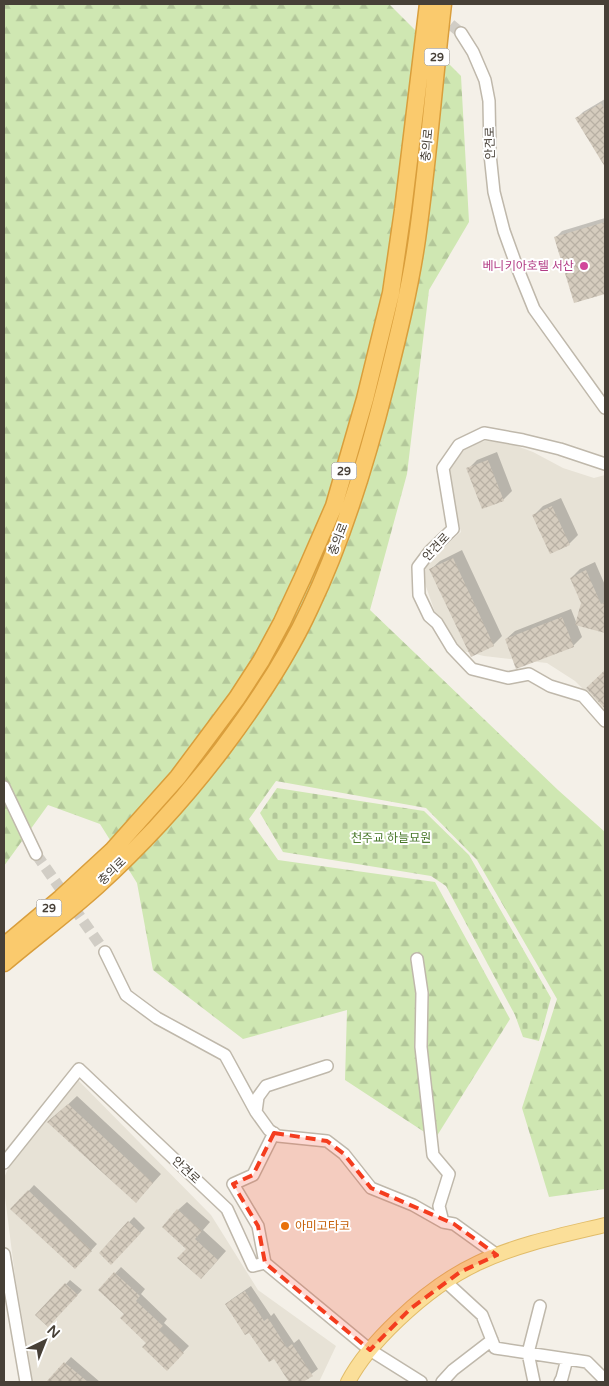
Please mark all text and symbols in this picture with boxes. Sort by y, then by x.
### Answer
road number: 29 [424,48,450,66]
street label: 안견로 [483,126,497,160]
street label: 충의로 [418,128,436,162]
place label: 베니키아호텔 서산 [483,259,574,273]
marker: 베니키아호텔 서산 [578,260,590,272]
road number: 29 [332,462,356,480]
street label: 충의로 [326,521,350,557]
street label: 안견로 [420,530,452,564]
park label: 천주교 하늘묘원 [351,831,431,845]
street label: 충의로 [95,854,129,888]
road number: 29 [36,900,62,916]
street label: 안견로 [169,1154,203,1186]
place label: 아미고타코 [295,1219,350,1233]
marker: 아미고타코 [279,1220,291,1232]
north arrow [20,1316,70,1366]
text: N [44,1322,63,1342]

